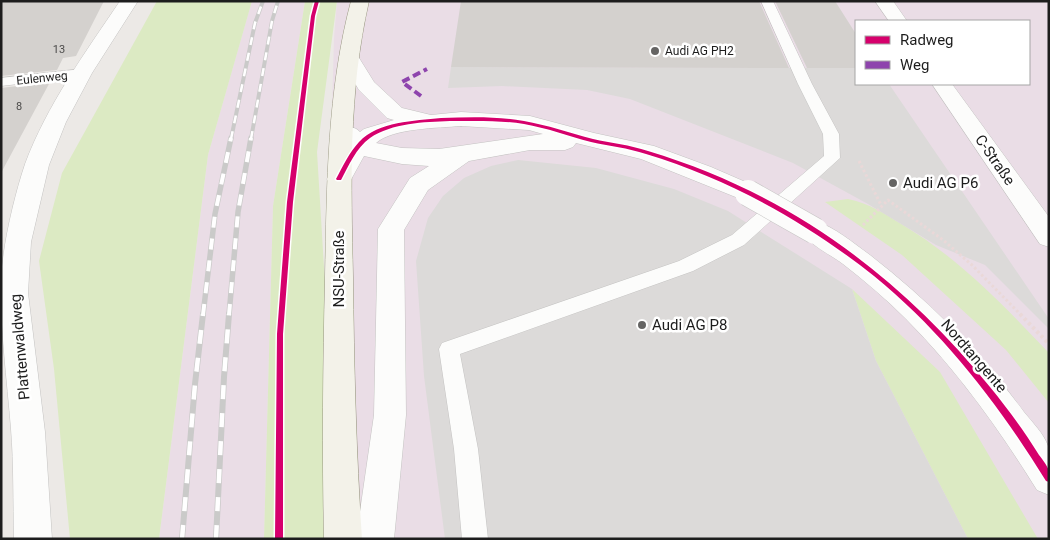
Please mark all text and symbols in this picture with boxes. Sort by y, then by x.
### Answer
legend [855,20,1030,85]
text: Radweg [900,31,954,49]
house number: 13 [53,43,65,56]
place label: Audi AG PH2 [665,44,734,58]
marker: Audi AG PH2 [649,45,661,57]
text: Weg [900,56,929,74]
street label: Eulenweg [16,68,68,88]
house number: 8 [16,100,22,113]
street label: C-Straße [971,131,1019,189]
place label: Audi AG P6 [903,174,978,192]
marker: Audi AG P6 [887,177,899,189]
street label: NSU-Straße [330,230,348,308]
street label: Plattenwaldweg [6,293,34,401]
place label: Audi AG P8 [652,316,727,334]
street label: Nordtangente [937,316,1011,396]
marker: Audi AG P8 [636,319,648,331]

